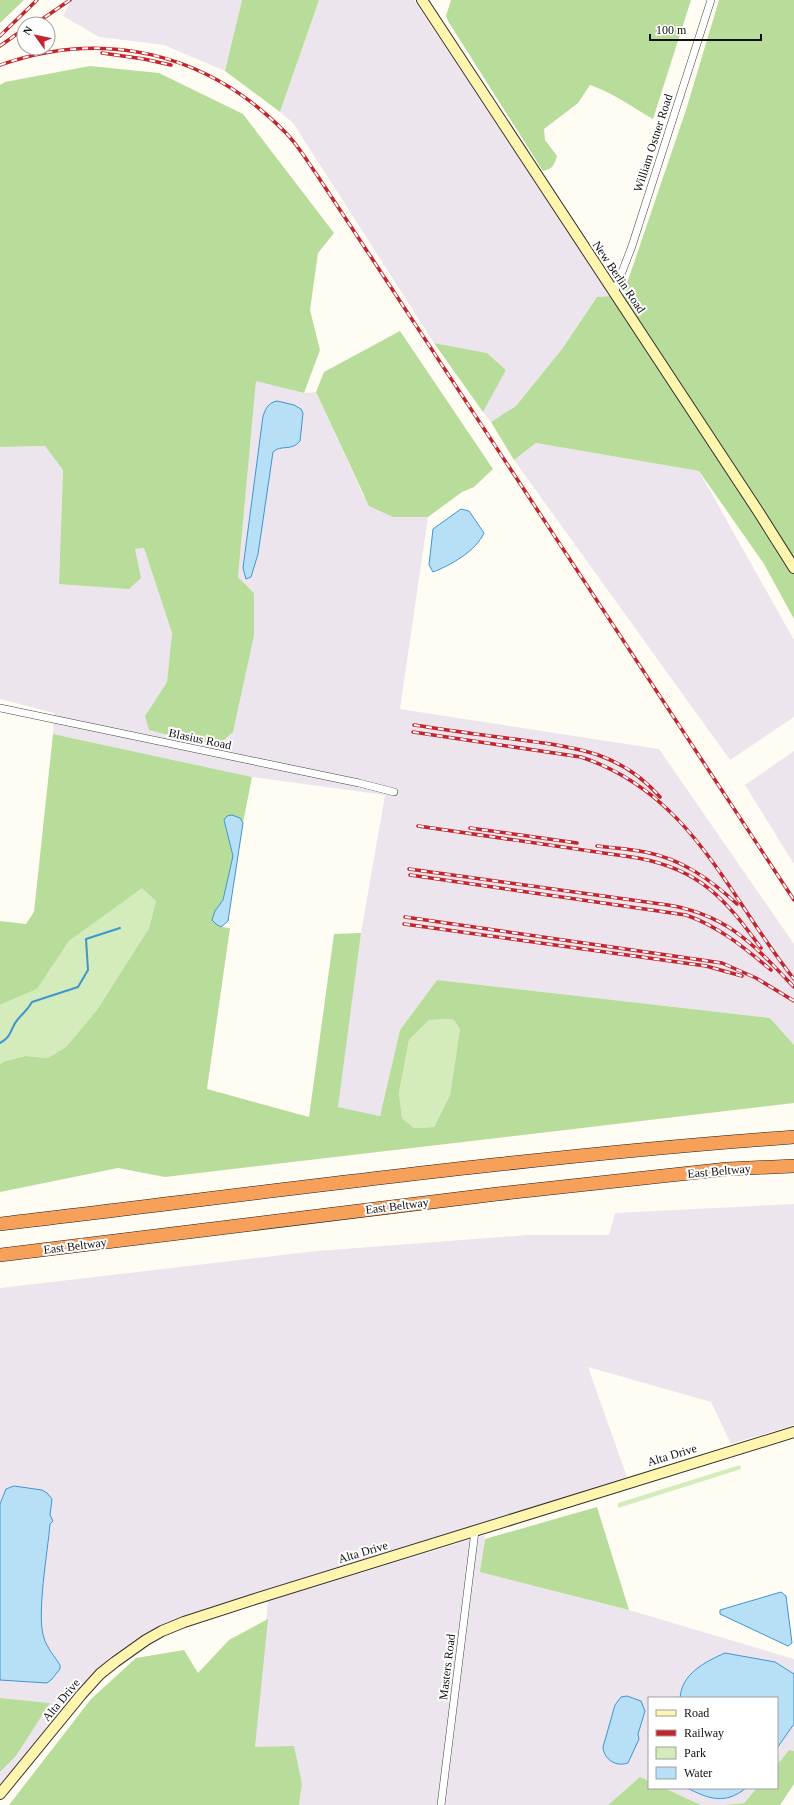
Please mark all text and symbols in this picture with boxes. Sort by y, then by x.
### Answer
north arrow [16,16,56,56]
scale bar [650,16,761,42]
text: 100 m [656,23,687,37]
text: N [20,24,35,37]
street label: William Ostner Road [631,92,675,194]
street label: New Berlin Road [590,238,648,316]
street label: Blasius Road [167,726,233,752]
street label: East Beltway [687,1161,751,1181]
street label: East Beltway [365,1195,429,1217]
street label: East Beltway [43,1235,107,1257]
street label: Alta Drive [646,1441,698,1469]
street label: Alta Drive [337,1538,389,1566]
street label: Masters Road [436,1633,458,1701]
street label: Alta Drive [39,1676,83,1724]
legend [648,1697,778,1789]
text: Road [684,1706,709,1720]
text: Railway [684,1726,724,1740]
text: Park [684,1746,706,1760]
text: Water [684,1766,712,1780]

